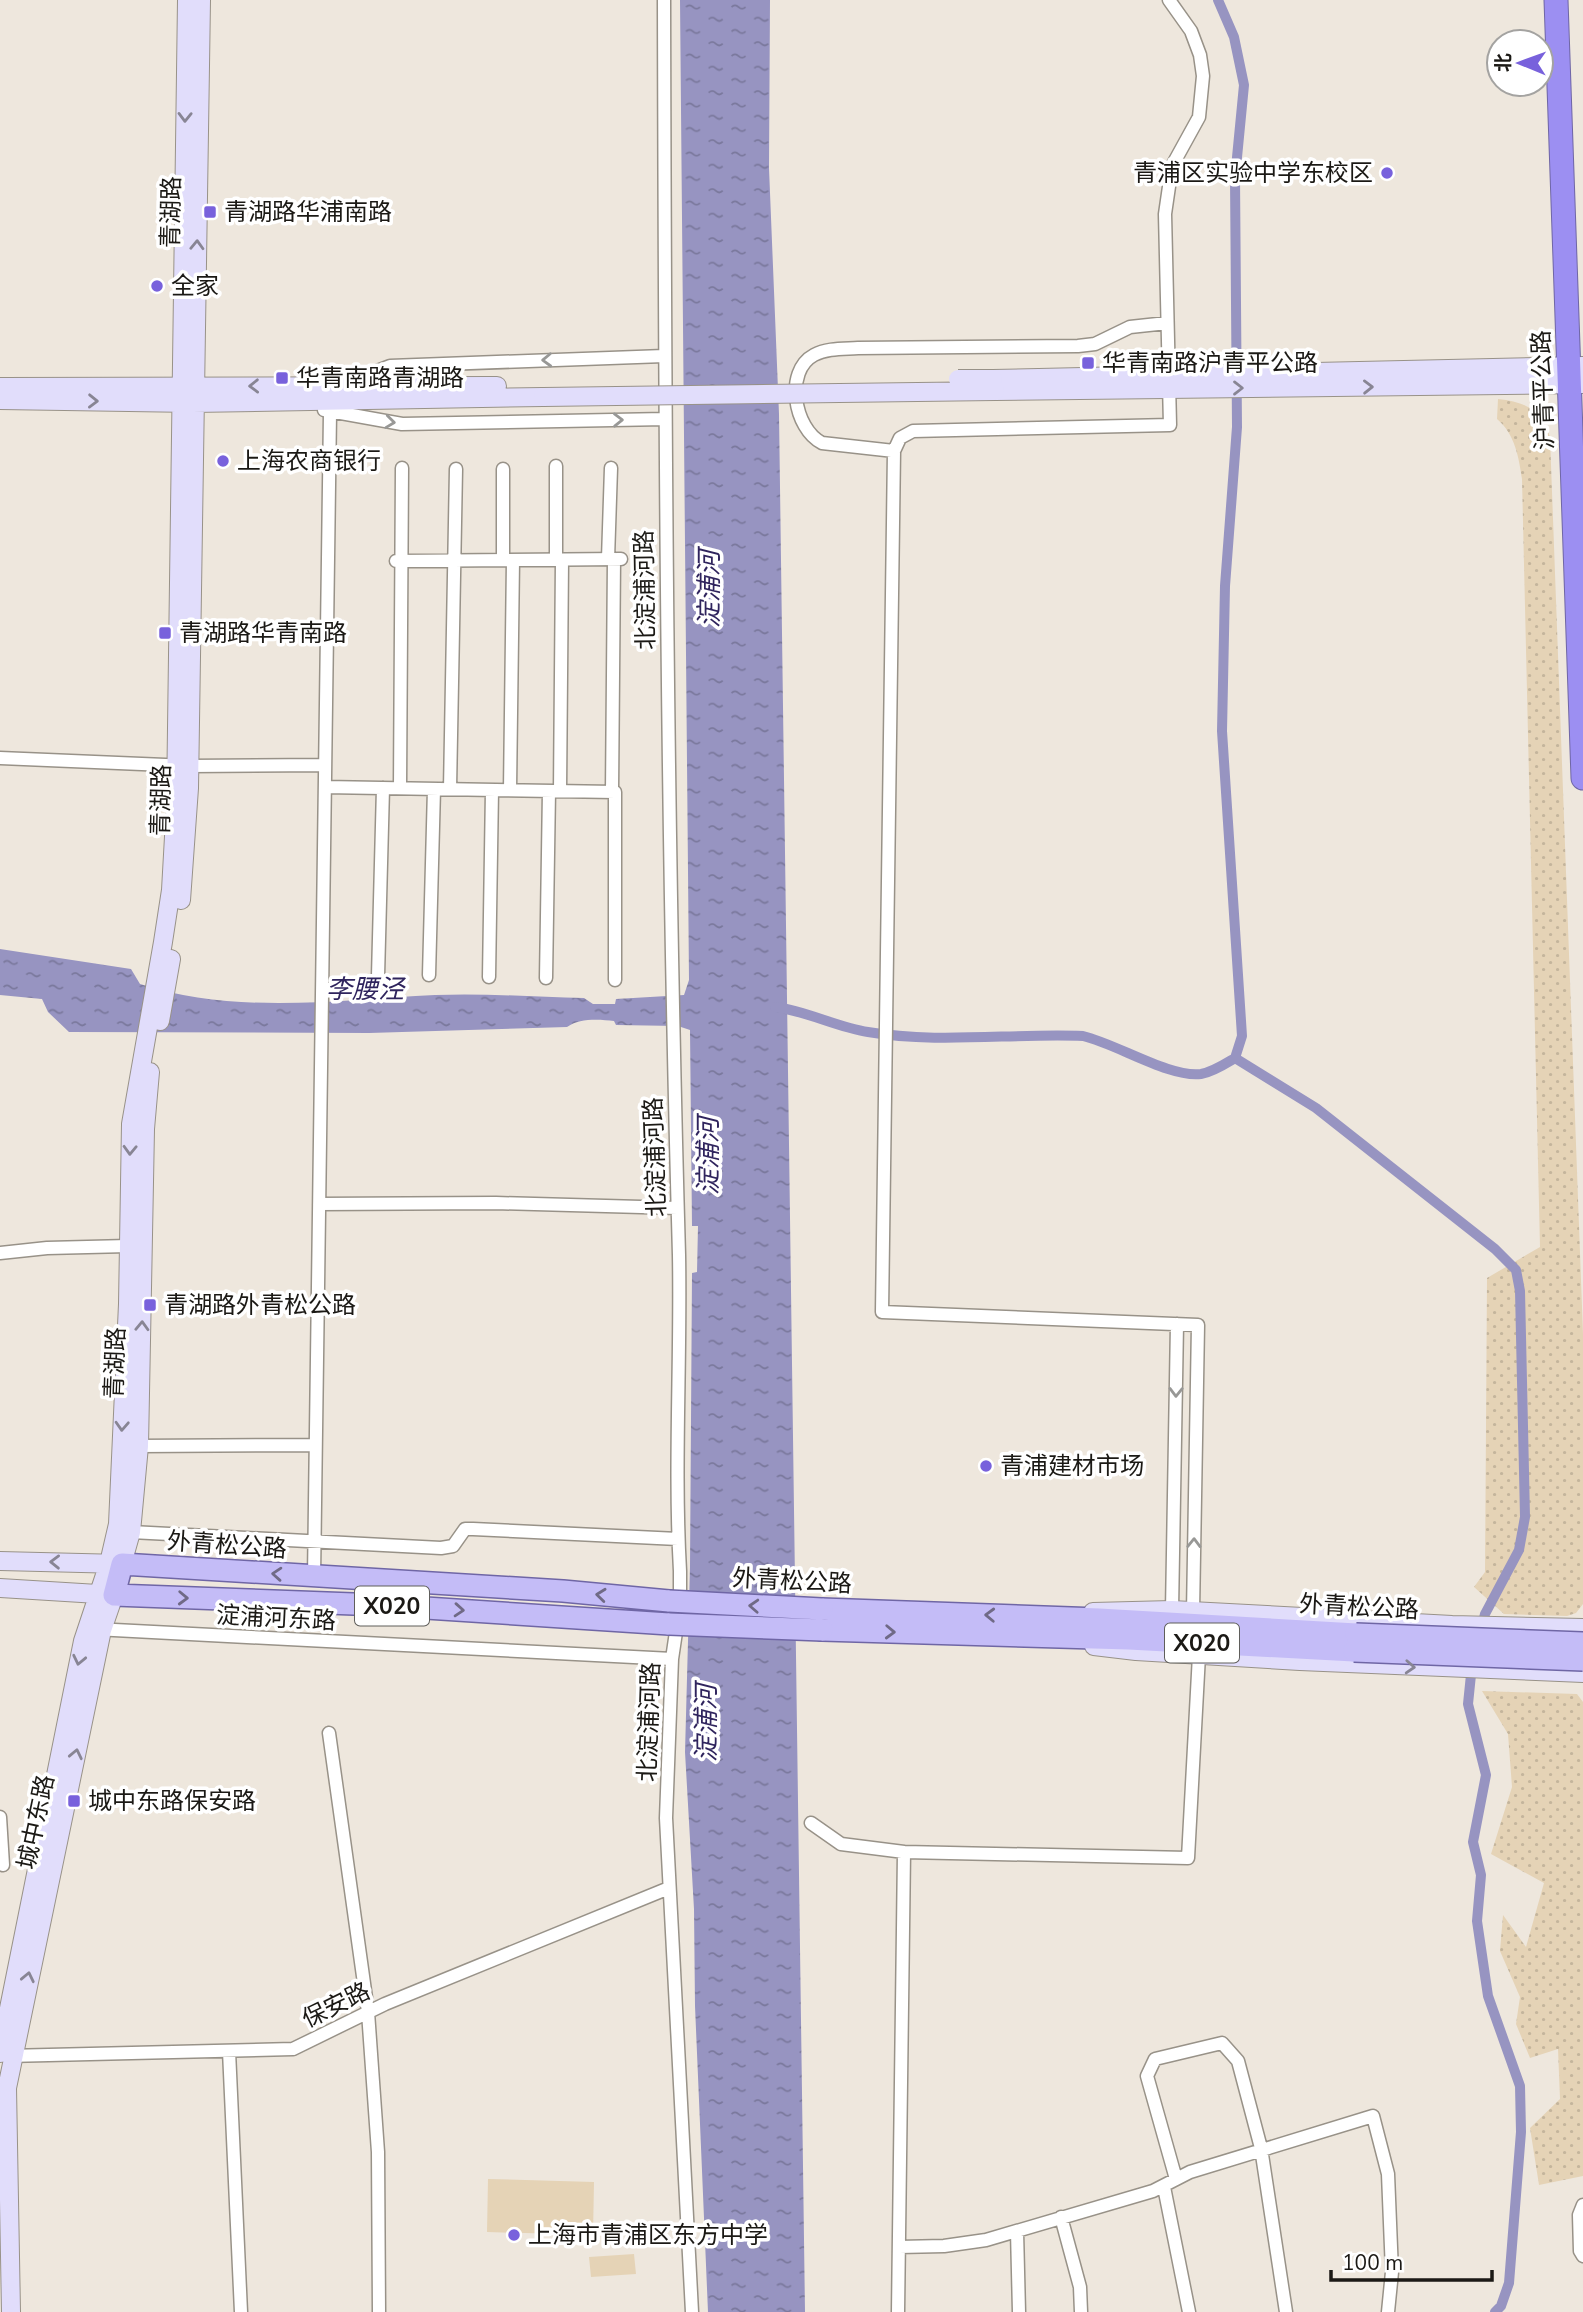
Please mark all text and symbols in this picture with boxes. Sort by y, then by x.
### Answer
north arrow [1485,28,1555,98]
text: 北 [1491,53,1517,72]
one-way arrow [177,112,193,123]
place label: 青浦区实验中学东校区 [1133,157,1373,189]
marker: 青浦区实验中学东校区 [1379,165,1395,181]
street label: 青湖路 [154,176,188,248]
place label: 青湖路华浦南路 [224,196,392,228]
marker: 青湖路华浦南路 [202,204,218,220]
one-way arrow [189,240,204,251]
place label: 全家 [171,270,219,302]
marker: 全家 [149,278,165,294]
street label: 沪青平公路 [1525,329,1561,451]
place label: 华青南路沪青平公路 [1102,347,1318,379]
one-way arrow [541,352,552,367]
marker: 华青南路沪青平公路 [1080,355,1096,371]
place label: 华青南路青湖路 [296,362,464,394]
marker: 华青南路青湖路 [274,370,290,386]
one-way arrow [248,379,259,394]
one-way arrow [1362,379,1373,394]
one-way arrow [1233,380,1243,396]
one-way arrow [88,393,98,409]
one-way arrow [613,412,623,428]
one-way arrow [384,415,396,430]
place label: 上海农商银行 [237,445,381,477]
marker: 上海农商银行 [215,453,231,469]
street label: 北淀浦河路 [628,530,662,650]
water label: 淀浦河 [692,545,727,628]
place label: 青湖路华青南路 [179,617,347,649]
marker: 青湖路华青南路 [157,625,173,641]
street label: 青湖路 [144,764,178,836]
water label: 李腰泾 [326,972,407,1007]
street label: 北淀浦河路 [637,1096,673,1218]
water label: 淀浦河 [691,1112,726,1195]
one-way arrow [123,1144,138,1155]
place label: 青湖路外青松公路 [164,1289,356,1321]
marker: 青湖路外青松公路 [142,1297,158,1313]
one-way arrow [135,1320,150,1331]
street label: 青湖路 [98,1326,132,1400]
one-way arrow [1168,1388,1184,1398]
one-way arrow [115,1421,130,1432]
place label: 青浦建材市场 [1000,1450,1144,1482]
marker: 青浦建材市场 [978,1458,994,1474]
street label: 外青松公路 [166,1525,288,1565]
one-way arrow [1186,1538,1202,1548]
one-way arrow [49,1554,59,1570]
street label: 外青松公路 [731,1562,853,1600]
one-way arrow [271,1567,282,1582]
road number: X020 [355,1586,429,1625]
one-way arrow [596,1587,607,1602]
street label: 外青松公路 [1298,1588,1420,1626]
one-way arrow [177,1590,188,1605]
one-way arrow [749,1598,760,1613]
street label: 淀浦河东路 [215,1599,337,1637]
one-way arrow [454,1603,465,1618]
one-way arrow [984,1607,995,1623]
road number: X020 [1165,1624,1239,1662]
one-way arrow [885,1625,896,1640]
one-way arrow [73,1654,88,1666]
one-way arrow [1405,1660,1416,1675]
street label: 北淀浦河路 [631,1661,667,1783]
water label: 淀浦河 [689,1679,724,1762]
one-way arrow [67,1748,82,1760]
street label: 城中东路 [10,1772,62,1872]
place label: 城中东路保安路 [88,1785,256,1817]
marker: 城中东路保安路 [66,1793,82,1809]
one-way arrow [20,1971,35,1983]
street label: 保安路 [297,1975,375,2035]
place label: 上海市青浦区东方中学 [528,2219,768,2251]
marker: 上海市青浦区东方中学 [506,2227,522,2243]
scale bar [1331,2238,1492,2282]
text: 100 m [1342,2249,1403,2277]

